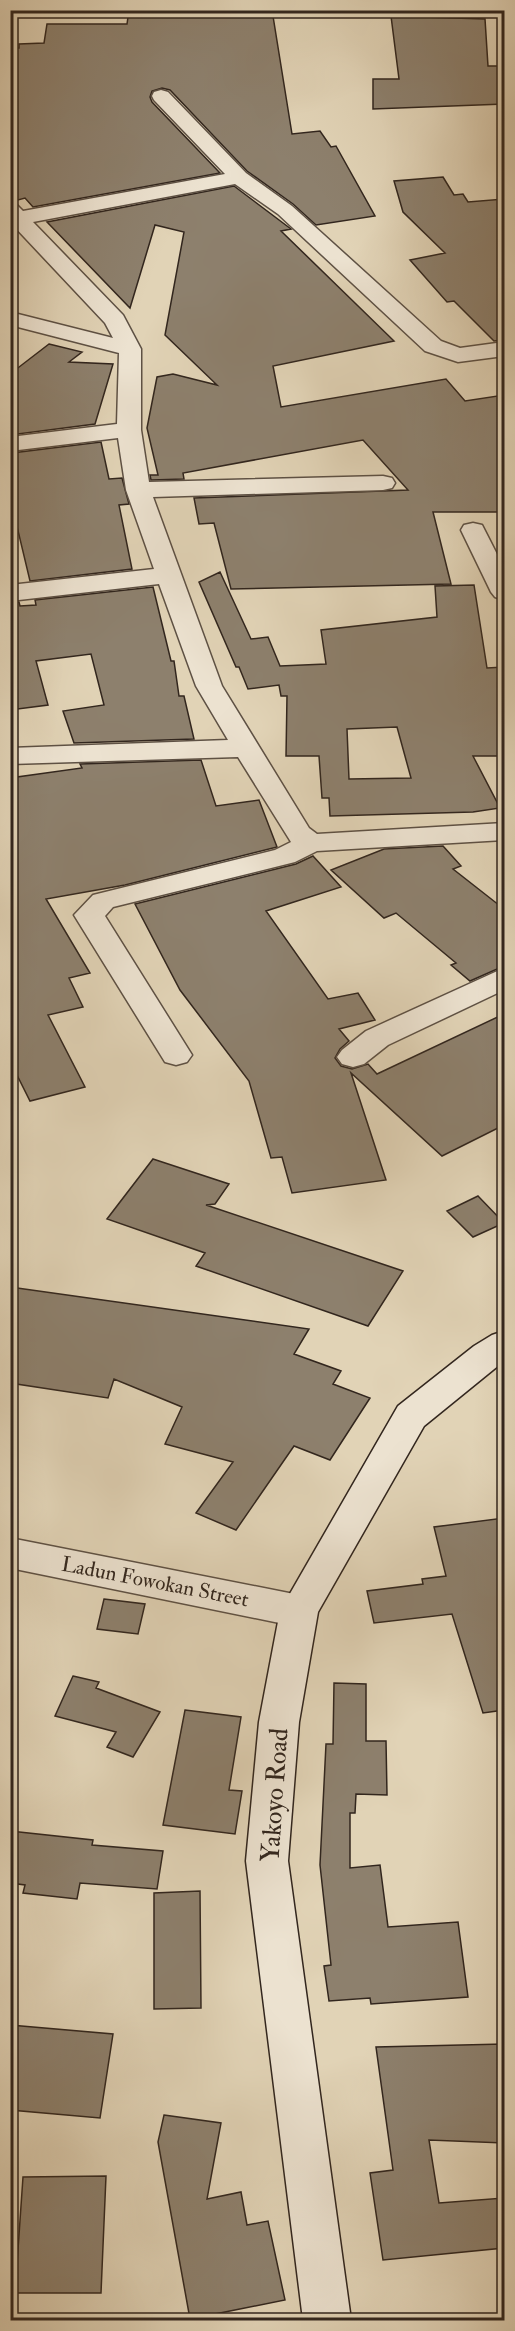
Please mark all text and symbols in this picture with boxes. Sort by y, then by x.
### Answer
street label: Ladun Fowokan Street [59,1551,251,1613]
street label: Yakoyo Road [254,1727,296,1863]

